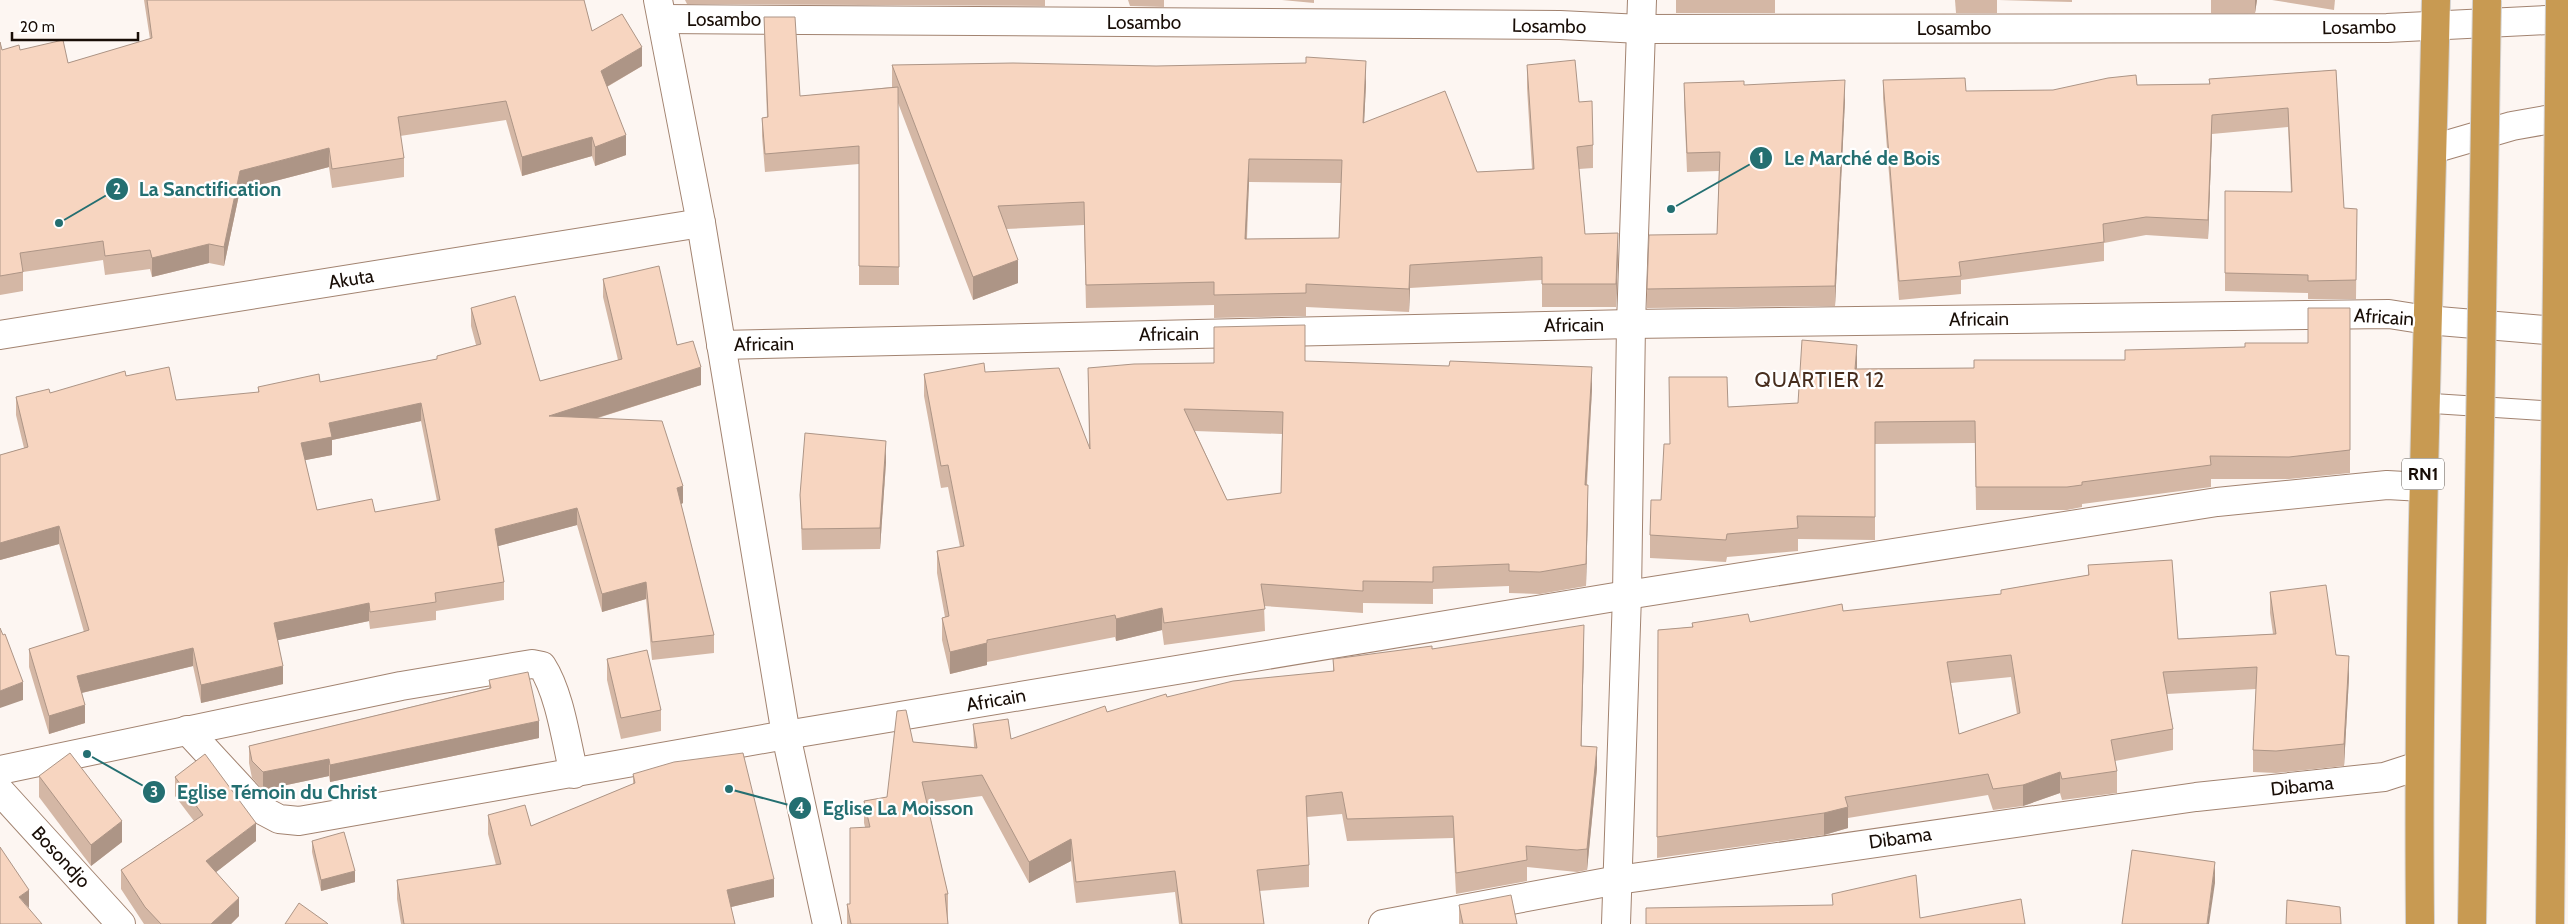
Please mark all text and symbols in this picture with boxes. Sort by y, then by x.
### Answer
street label: Losambo [687,8,761,31]
scale bar [12,10,139,42]
street label: Losambo [1107,11,1181,34]
street label: Losambo [1512,14,1586,38]
street label: Losambo [2322,15,2396,39]
street label: Losambo [1917,17,1991,40]
text: 20 m [20,18,55,36]
callout: Le Marché de Bois [1749,141,1950,176]
text: Le Marché de Bois [1784,146,1940,170]
text: 1 [1758,149,1764,167]
callout: La Sanctification [104,171,292,206]
text: La Sanctification [139,177,281,201]
text: 2 [113,180,121,198]
street label: Akuta [327,264,375,294]
street label: Africain [2353,303,2415,331]
street label: Africain [1949,307,2009,331]
street label: Africain [1544,313,1604,337]
street label: Africain [1139,322,1199,346]
street label: Africain [734,332,794,356]
district label: QUARTIER 12 [1755,367,1885,392]
road number: RN1 [2402,458,2444,489]
street label: Africain [964,683,1028,717]
street label: Dibama [2269,771,2335,801]
callout: Eglise Témoin du Christ [142,774,387,809]
text: Eglise Témoin du Christ [177,780,377,804]
text: 3 [150,783,158,801]
callout: Eglise La Moisson [787,790,983,825]
text: Eglise La Moisson [823,796,973,820]
text: 4 [795,799,805,817]
street label: Bosondjo [27,821,95,893]
street label: Dibama [1867,822,1933,854]

